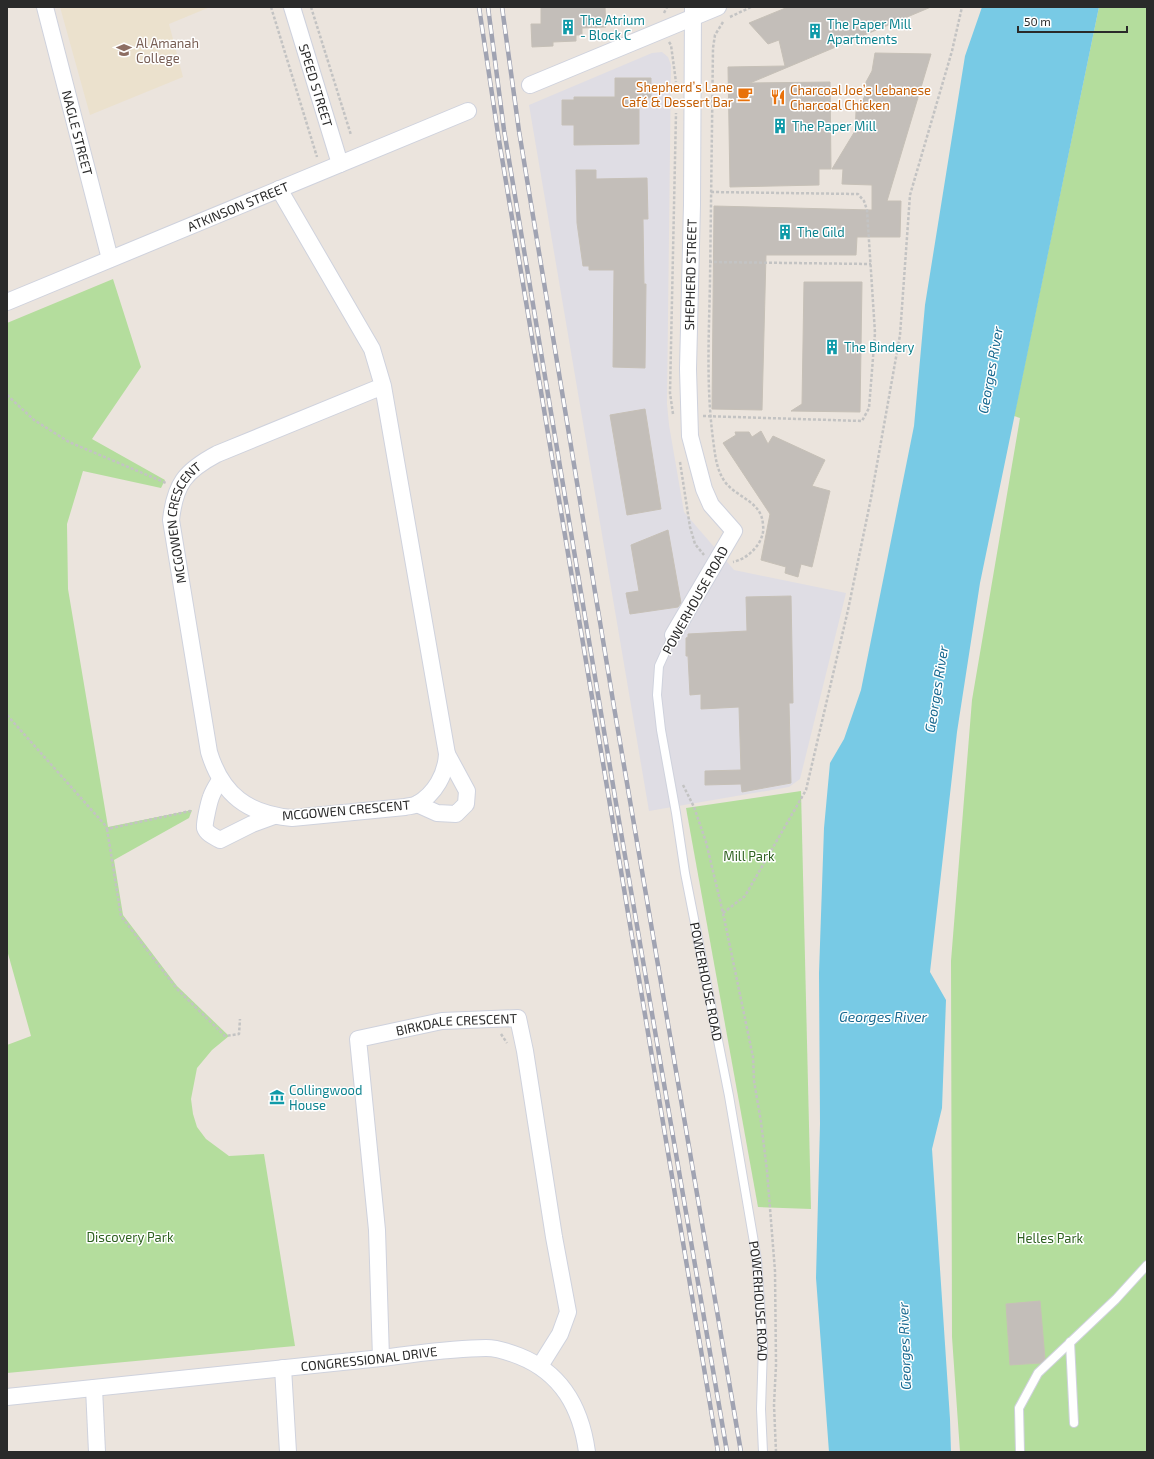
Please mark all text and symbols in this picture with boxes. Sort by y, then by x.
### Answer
scale bar [1018,8,1127,34]
place label: The Atrium - Block C [580,12,645,43]
text: 50 m [1024,14,1051,28]
place label: The Paper Mill Apartments [827,16,912,47]
building icon: The Atrium - Block C [559,18,577,36]
building icon: The Paper Mill Apartments [806,22,824,40]
place label: Al Amanah College [136,35,199,66]
school or university icon: Al Amanah College [115,41,133,59]
street label: SPEED STREET [296,42,336,129]
place label: Shepherd’s Lane Café & Dessert Bar [622,79,733,110]
place label: Charcoal Joe’s Lebanese Charcoal Chicken [790,82,931,113]
cafe icon: Shepherd’s Lane Café & Dessert Bar [736,85,754,103]
restaurant icon: Charcoal Joe’s Lebanese Charcoal Chicken [769,88,787,106]
street label: NAGLE STREET [59,89,96,178]
building icon: The Paper Mill [771,117,789,135]
place label: The Paper Mill [792,118,877,134]
street label: ATKINSON STREET [185,178,291,234]
street label: SHEPHERD STREET [681,218,700,331]
building icon: The Gild [776,223,794,241]
place label: The Gild [797,224,845,240]
water label: Georges River [974,325,1006,415]
building icon: The Bindery [823,338,841,356]
place label: The Bindery [844,339,914,355]
street label: MCGOWEN CRESCENT [163,458,204,585]
street label: POWERHOUSE ROAD [659,543,731,657]
water label: Georges River [921,644,951,734]
street label: MCGOWEN CRESCENT [281,796,411,824]
park label: Mill Park [723,848,775,864]
street label: POWERHOUSE ROAD [687,921,726,1042]
water label: Georges River [839,1008,927,1025]
street label: BIRKDALE CRESCENT [394,1010,518,1039]
place label: Collingwood House [289,1082,362,1113]
museum icon: Collingwood House [268,1088,286,1106]
park label: Discovery Park [86,1229,174,1245]
park label: Helles Park [1017,1230,1084,1246]
street label: POWERHOUSE ROAD [746,1239,771,1362]
water label: Georges River [894,1301,914,1390]
street label: CONGRESSIONAL DRIVE [300,1343,438,1374]

